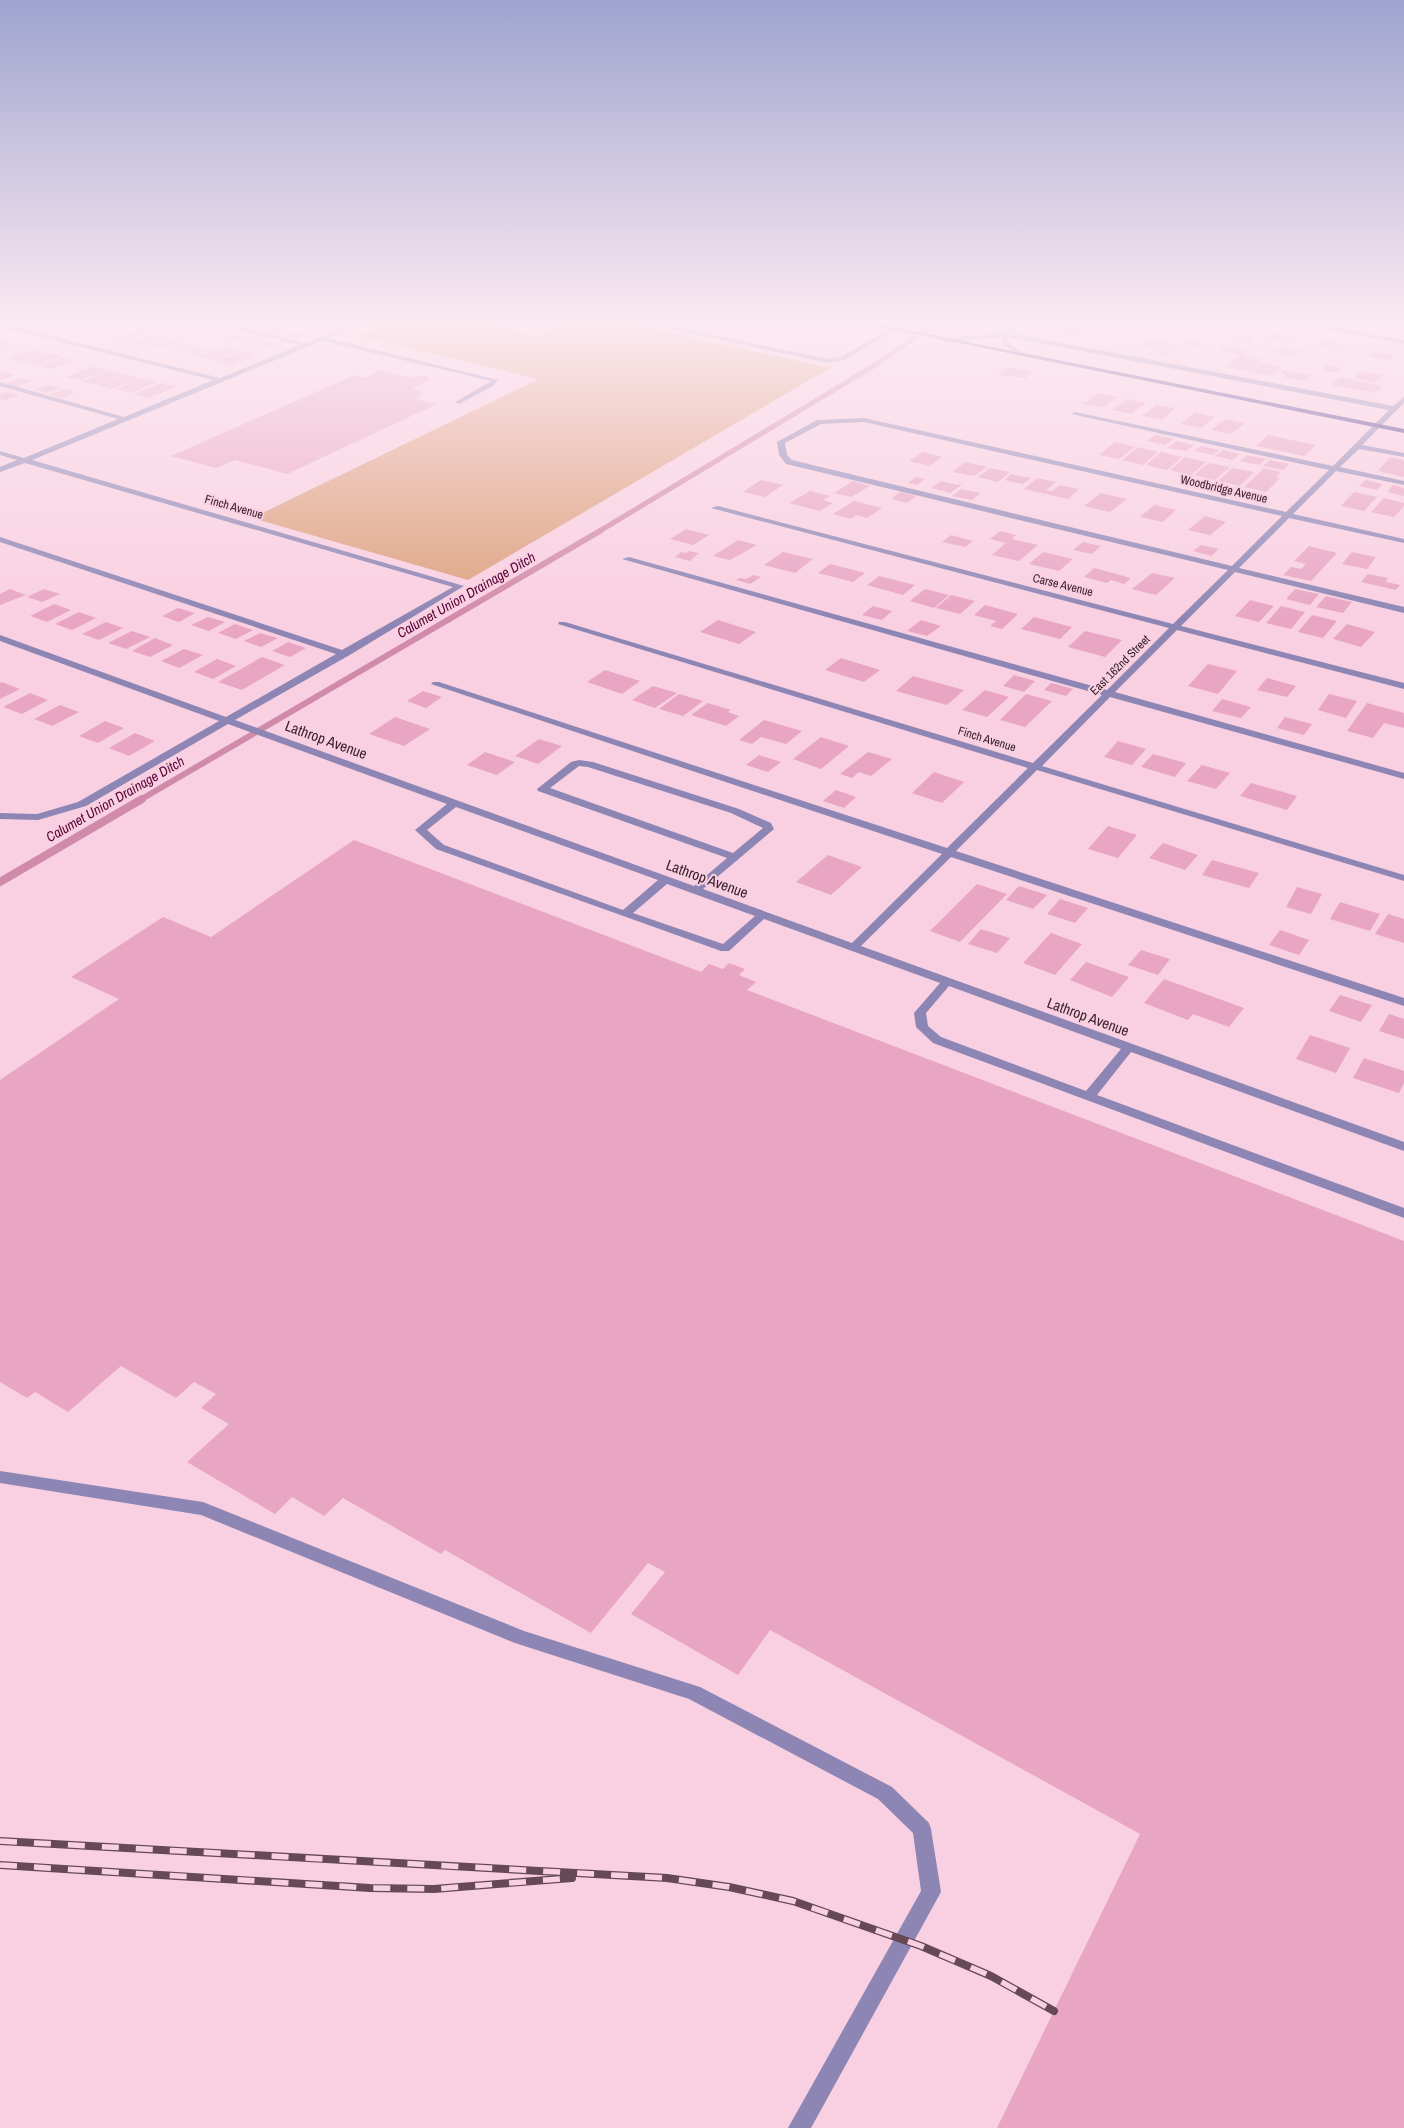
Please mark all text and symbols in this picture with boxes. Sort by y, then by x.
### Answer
street label: Woodbridge Avenue [1179,471,1269,507]
street label: Finch Avenue [203,491,265,523]
water label: Calumet Union Drainage Ditch [394,548,538,642]
street label: Carse Avenue [1031,570,1095,600]
street label: East 162nd Street [1086,631,1154,699]
street label: Lathrop Avenue [282,715,370,764]
street label: Finch Avenue [956,723,1018,755]
water label: Calumet Union Drainage Ditch [43,752,187,846]
street label: Lathrop Avenue [663,854,751,903]
street label: Lathrop Avenue [1044,992,1132,1041]

